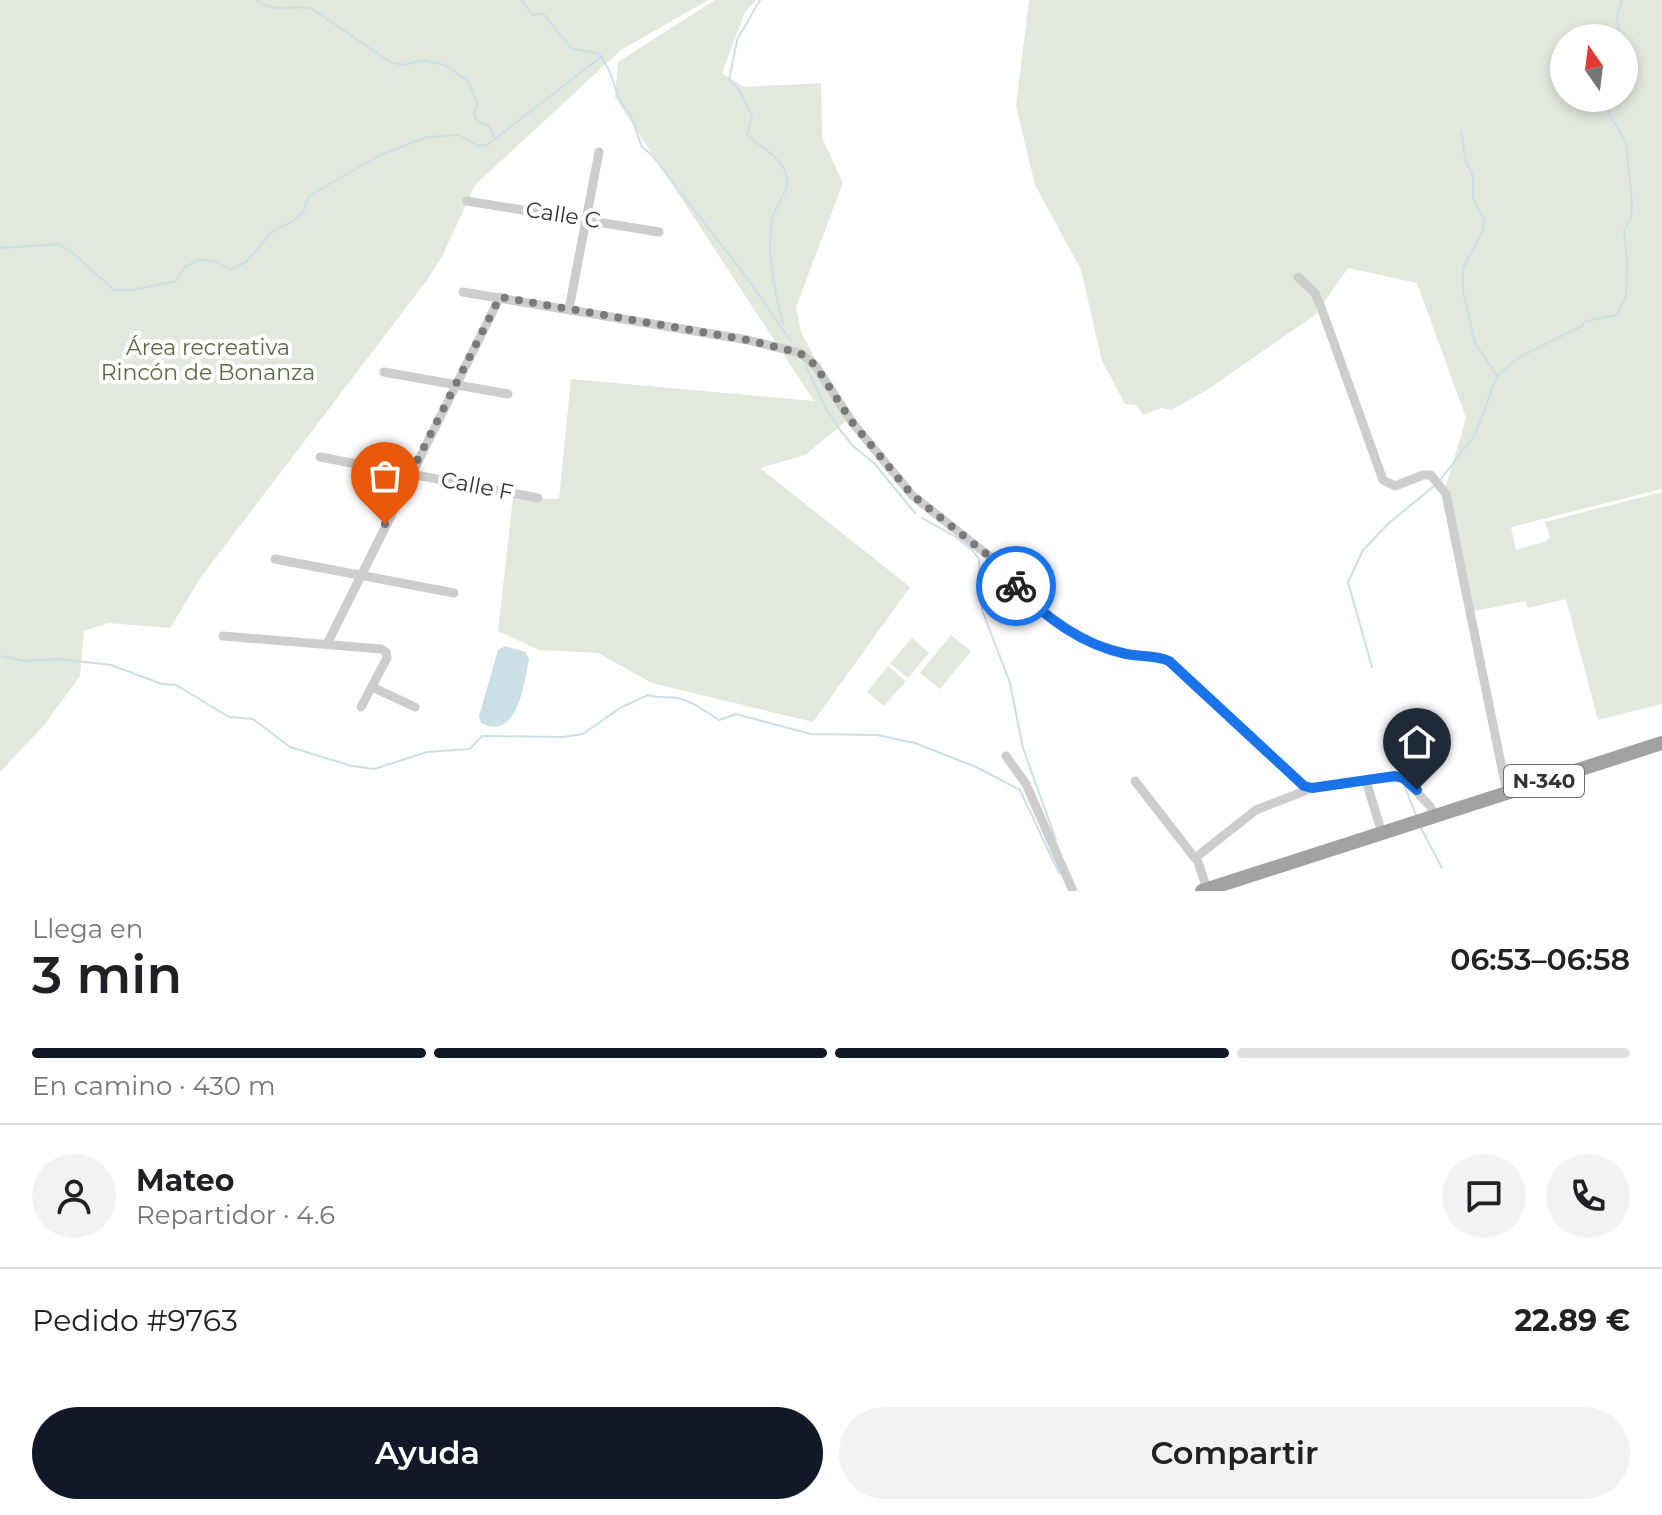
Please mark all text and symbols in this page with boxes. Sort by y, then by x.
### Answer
north arrow [1550,24,1638,112]
map controls [1550,24,1638,112]
street label: Calle C [524,196,602,234]
park label: Área recreativa Rincón de Bonanza [101,334,315,386]
pin [351,442,419,524]
icon: bag [363,454,407,498]
street label: Calle F [438,466,516,506]
courier [976,546,1056,626]
icon: bike [994,564,1038,608]
pin [1383,708,1451,790]
icon: home [1395,720,1439,764]
road number: N-340 [1504,765,1584,797]
text: Llega en [32,913,143,945]
text: 06:53–06:58 [1450,941,1630,978]
text: 3 min [32,943,182,1006]
text: En camino · 430 m [32,1070,275,1102]
button: person [32,1154,116,1238]
button: chat [1442,1154,1526,1238]
button: phone [1546,1154,1630,1238]
text: Mateo [136,1162,234,1199]
text: Repartidor · 4.6 [136,1199,335,1231]
text: Pedido #9763 [32,1302,238,1339]
text: 22.89 € [1514,1302,1630,1339]
button: Ayuda [32,1407,823,1499]
button: Compartir [839,1407,1630,1499]

